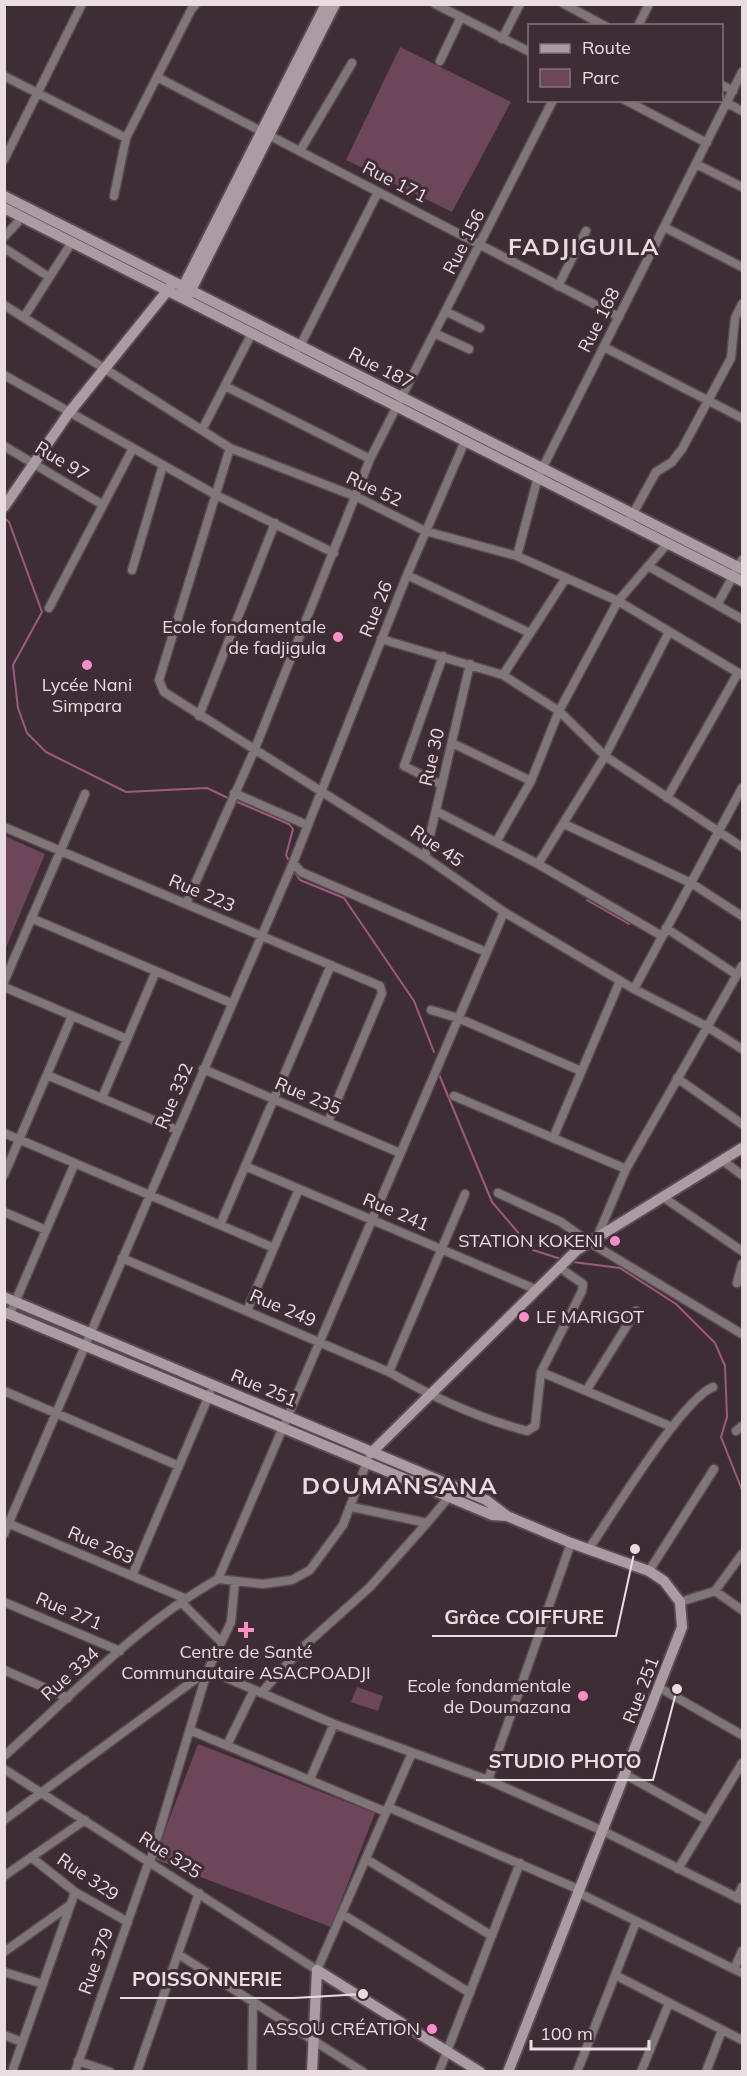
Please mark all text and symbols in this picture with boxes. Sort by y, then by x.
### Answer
legend [528,24,723,102]
text: Route [582,36,631,59]
text: Parc [582,66,620,89]
street label: Rue 171 [359,155,432,208]
street label: Rue 156 [437,205,490,278]
district label: FADJIGUILA [508,231,660,261]
street label: Rue 168 [572,283,625,356]
street label: Rue 187 [345,341,418,394]
street label: Rue 97 [31,436,93,486]
street label: Rue 52 [343,466,406,511]
street label: Rue 26 [354,577,397,640]
place label: Ecole fondamentale de fadjigula [162,615,326,659]
marker: Ecole fondamentale de fadjigula [331,630,345,644]
marker: Lycée Nani Simpara [80,658,94,672]
place label: Lycée Nani Simpara [42,673,132,717]
street label: Rue 30 [414,726,449,788]
street label: Rue 45 [406,820,468,872]
street label: Rue 223 [166,868,239,917]
street label: Rue 332 [149,1059,198,1132]
street label: Rue 235 [272,1071,345,1120]
street label: Rue 241 [360,1187,433,1236]
place label: STATION KOKENI [458,1229,603,1252]
marker: STATION KOKENI [608,1234,622,1248]
street label: Rue 249 [247,1283,320,1332]
place label: LE MARIGOT [536,1305,644,1328]
marker: LE MARIGOT [517,1310,531,1324]
street label: Rue 251 [228,1363,301,1412]
district label: DOUMANSANA [302,1470,498,1500]
street label: Rue 263 [65,1520,138,1569]
street label: Rue 271 [33,1586,106,1635]
callout: Grâce COIFFURE [432,1598,616,1636]
text: Grâce COIFFURE [444,1604,604,1629]
marker: Centre de Santé Communautaire ASACPOADJI [237,1621,255,1639]
place label: Centre de Santé Communautaire ASACPOADJI [121,1640,371,1684]
street label: Rue 334 [36,1642,103,1706]
street label: Rue 251 [617,1653,664,1726]
place label: Ecole fondamentale de Doumazana [407,1674,571,1718]
marker: Ecole fondamentale de Doumazana [576,1689,590,1703]
callout: STUDIO PHOTO [476,1742,653,1780]
text: STUDIO PHOTO [489,1748,641,1773]
street label: Rue 325 [135,1826,206,1883]
street label: Rue 329 [53,1848,124,1906]
street label: Rue 379 [73,1924,118,1998]
callout: POISSONNERIE [120,1960,294,1998]
text: POISSONNERIE [132,1966,282,1991]
scale bar [531,2013,650,2051]
place label: ASSOU CRÉATION [263,2017,420,2040]
marker: ASSOU CRÉATION [425,2022,439,2036]
text: 100 m [540,2022,593,2045]

